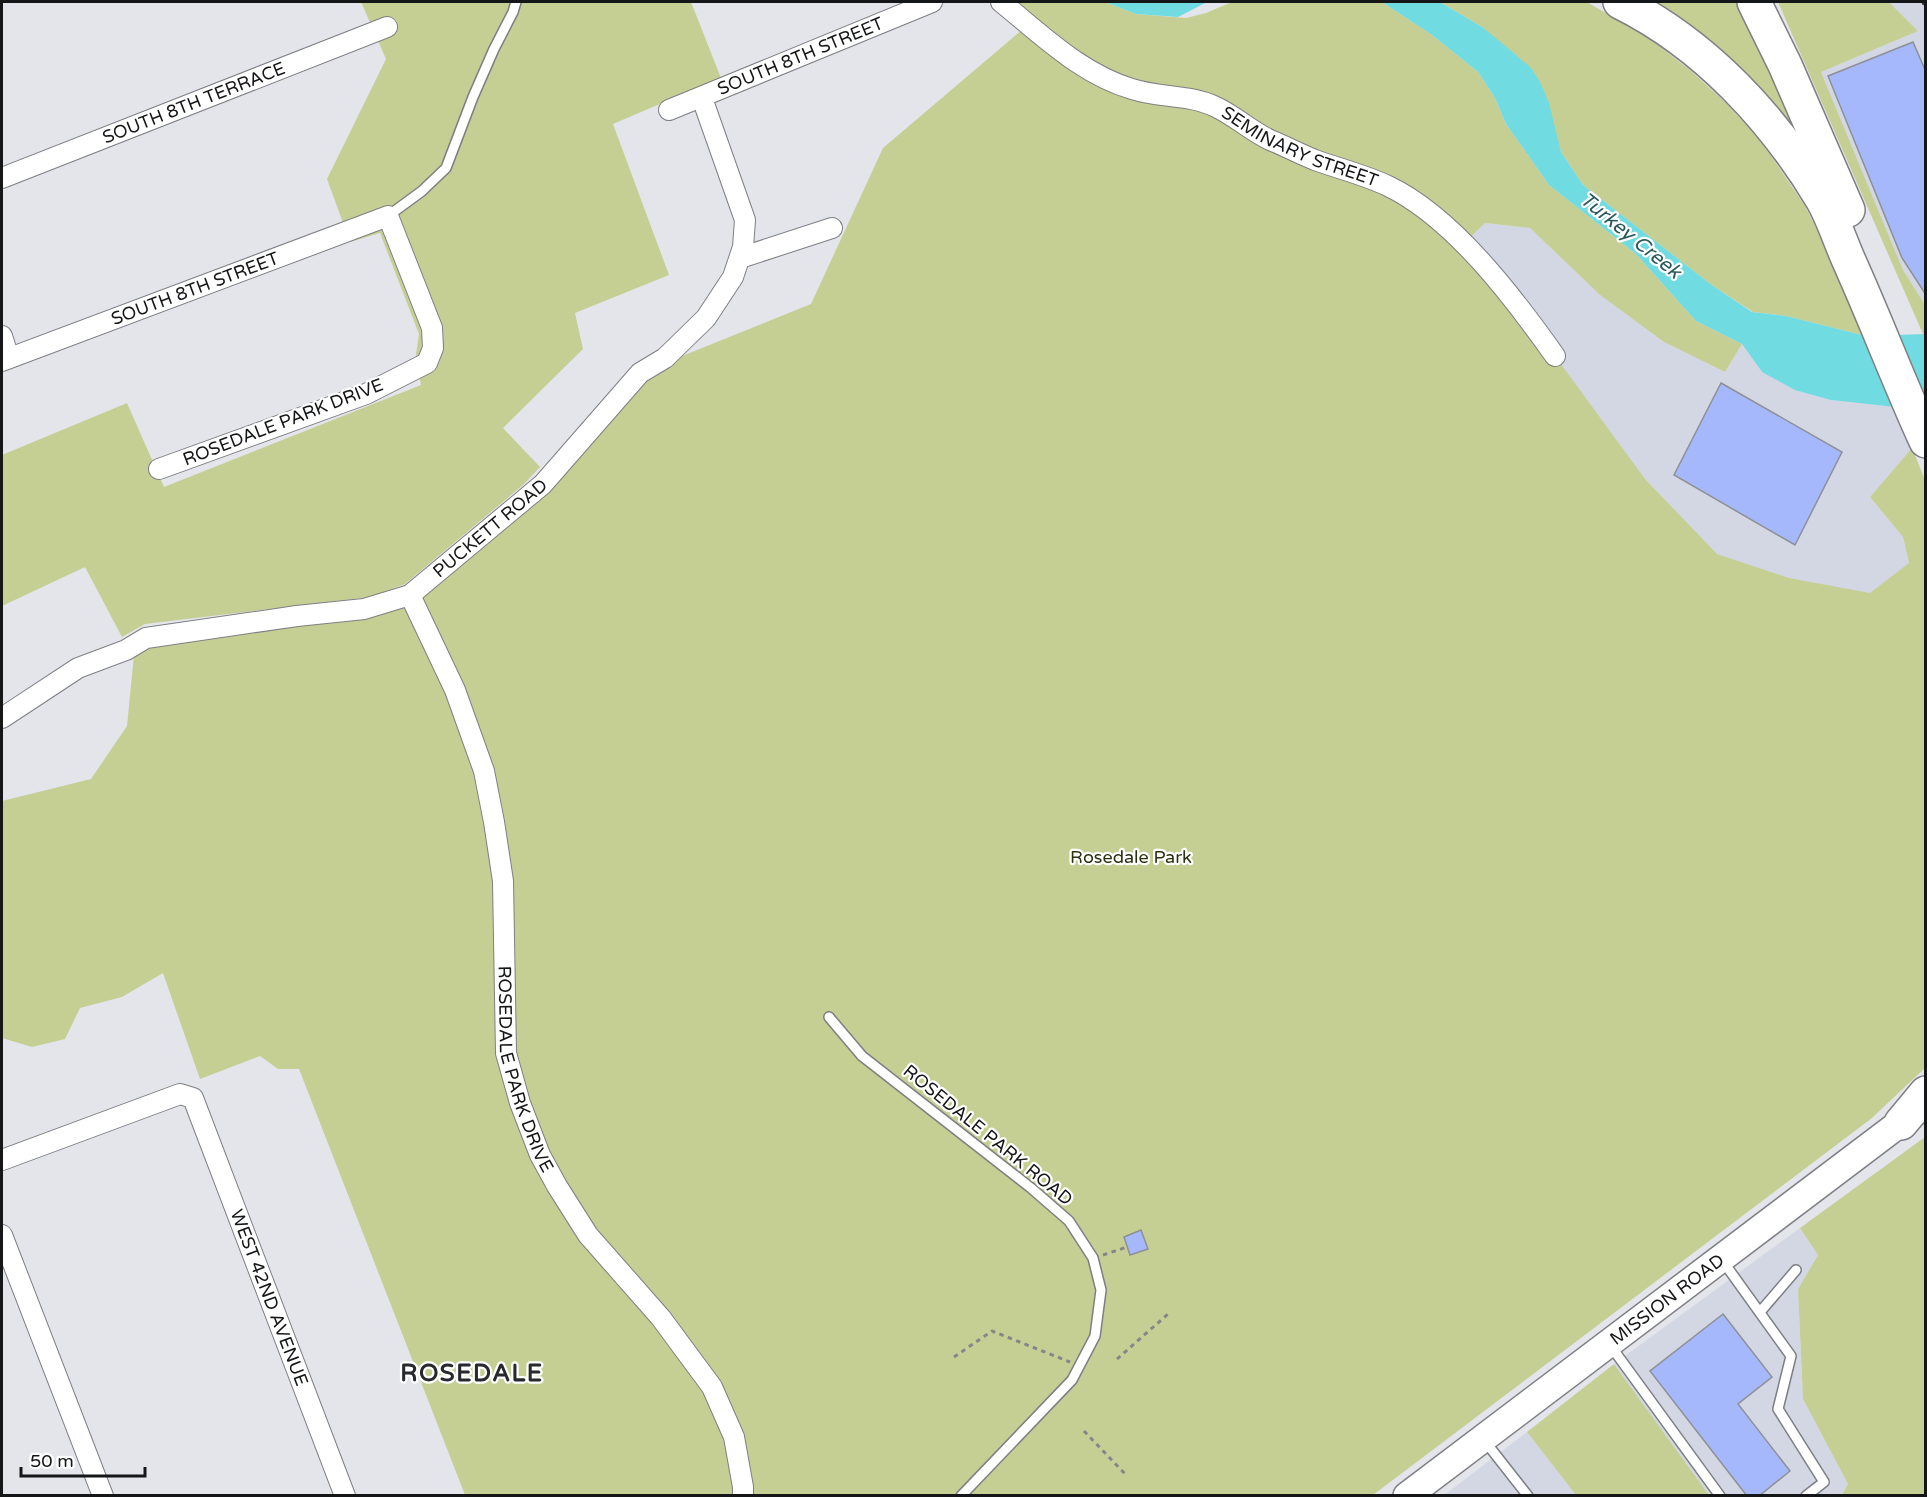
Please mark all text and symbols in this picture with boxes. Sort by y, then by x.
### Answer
street label: SOUTH 8TH STREET [714,12,887,100]
street label: SOUTH 8TH TERRACE [99,57,288,149]
street label: SEMINARY STREET [1218,101,1381,192]
water label: Turkey Creek [1575,188,1687,285]
street label: SOUTH 8TH STREET [108,247,282,330]
street label: ROSEDALE PARK DRIVE [180,374,386,470]
street label: PUCKETT ROAD [428,474,552,582]
park label: Rosedale Park [1070,846,1192,868]
street label: ROSEDALE PARK DRIVE [493,965,558,1176]
street label: ROSEDALE PARK ROAD [899,1060,1077,1210]
street label: WEST 42ND AVENUE [225,1206,313,1389]
street label: MISSION ROAD [1605,1249,1729,1350]
district label: ROSEDALE [400,1359,544,1388]
scale bar [21,1440,146,1478]
text: 50 m [30,1450,74,1472]

